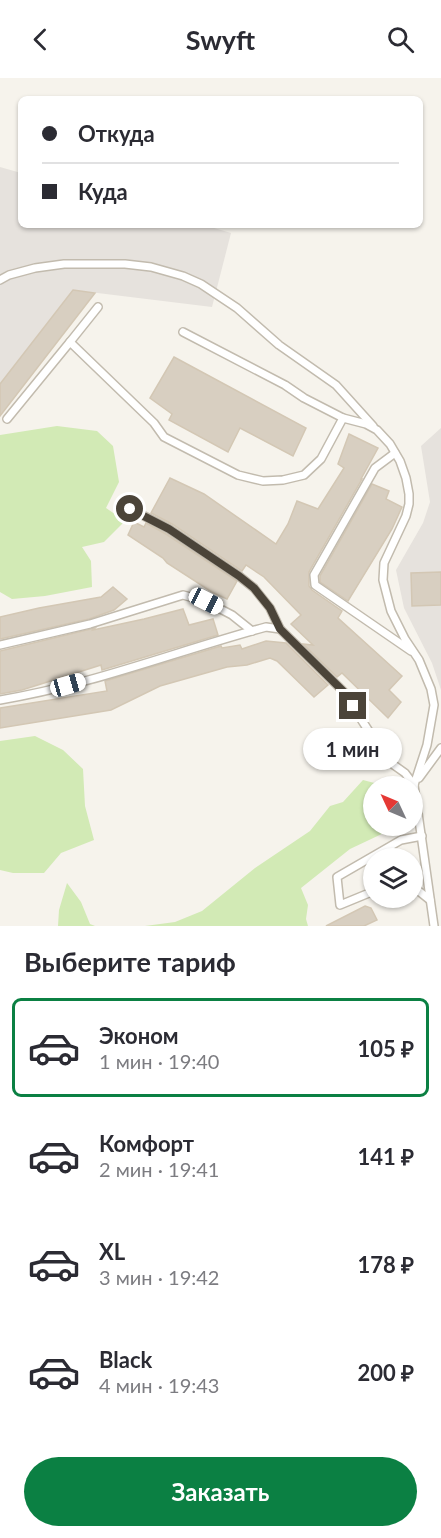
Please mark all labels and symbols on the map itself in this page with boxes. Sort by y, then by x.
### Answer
route start [116,495,143,522]
car [186,585,226,617]
car [48,671,88,699]
route end [339,692,366,719]
callout: 1 мин [304,727,403,769]
north arrow [363,776,423,836]

